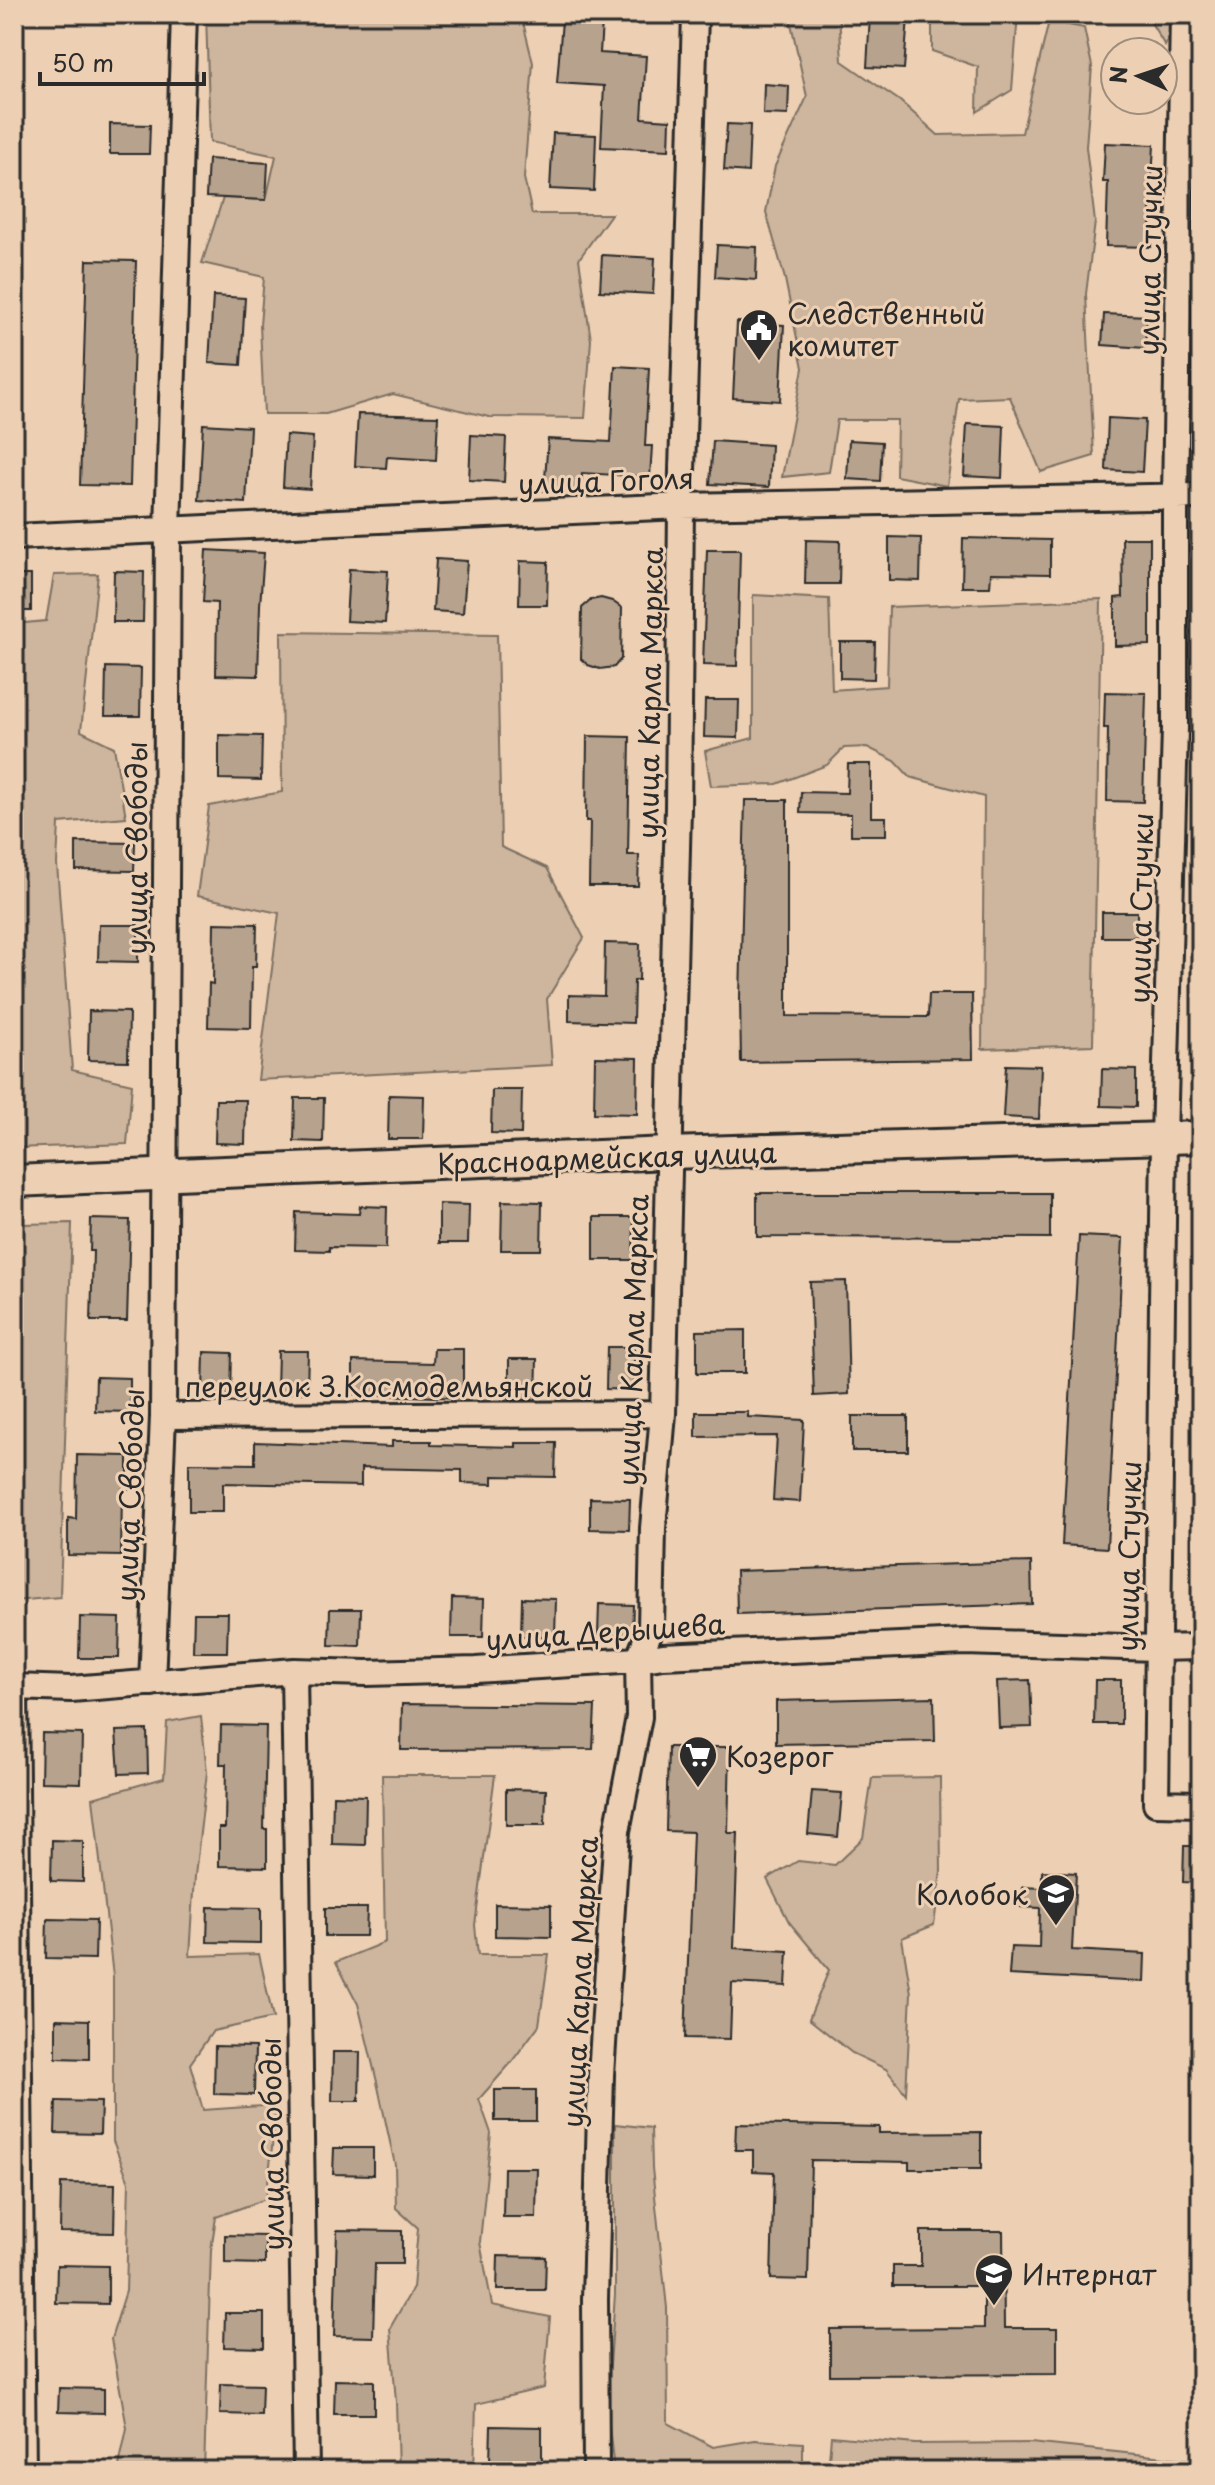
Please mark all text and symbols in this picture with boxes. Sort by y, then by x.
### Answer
scale bar [40,36,204,86]
north arrow [1099,36,1179,116]
text: 50 m [52,44,114,80]
text: N [1101,65,1134,84]
street label: улица Стучки [1126,164,1172,356]
place label: Следственный комитет [787,291,986,366]
public building icon: Следственный комитет [738,307,780,362]
street label: улица Гоголя [517,455,695,505]
street label: улица Карла Маркса [625,546,673,839]
street label: улица Свободы [114,741,157,955]
street label: улица Стучки [1117,812,1163,1004]
street label: Красноармейская улица [436,1130,778,1184]
street label: улица Карла Маркса [605,1193,659,1487]
street label: переулок З.Космодемьянской [185,1364,593,1407]
street label: улица Свободы [104,1388,154,1602]
street label: улица Стучки [1105,1460,1151,1652]
street label: улица Дерышева [484,1601,727,1661]
supermarket icon: Козерог [677,1734,719,1789]
place label: Козерог [726,1734,834,1777]
street label: улица Карла Маркса [550,1835,608,2129]
place label: Колобок [916,1872,1028,1915]
school or university icon: Колобок [1035,1872,1077,1927]
street label: улица Свободы [248,2037,294,2251]
school or university icon: Интернат [973,2252,1015,2307]
place label: Интернат [1022,2252,1157,2295]

